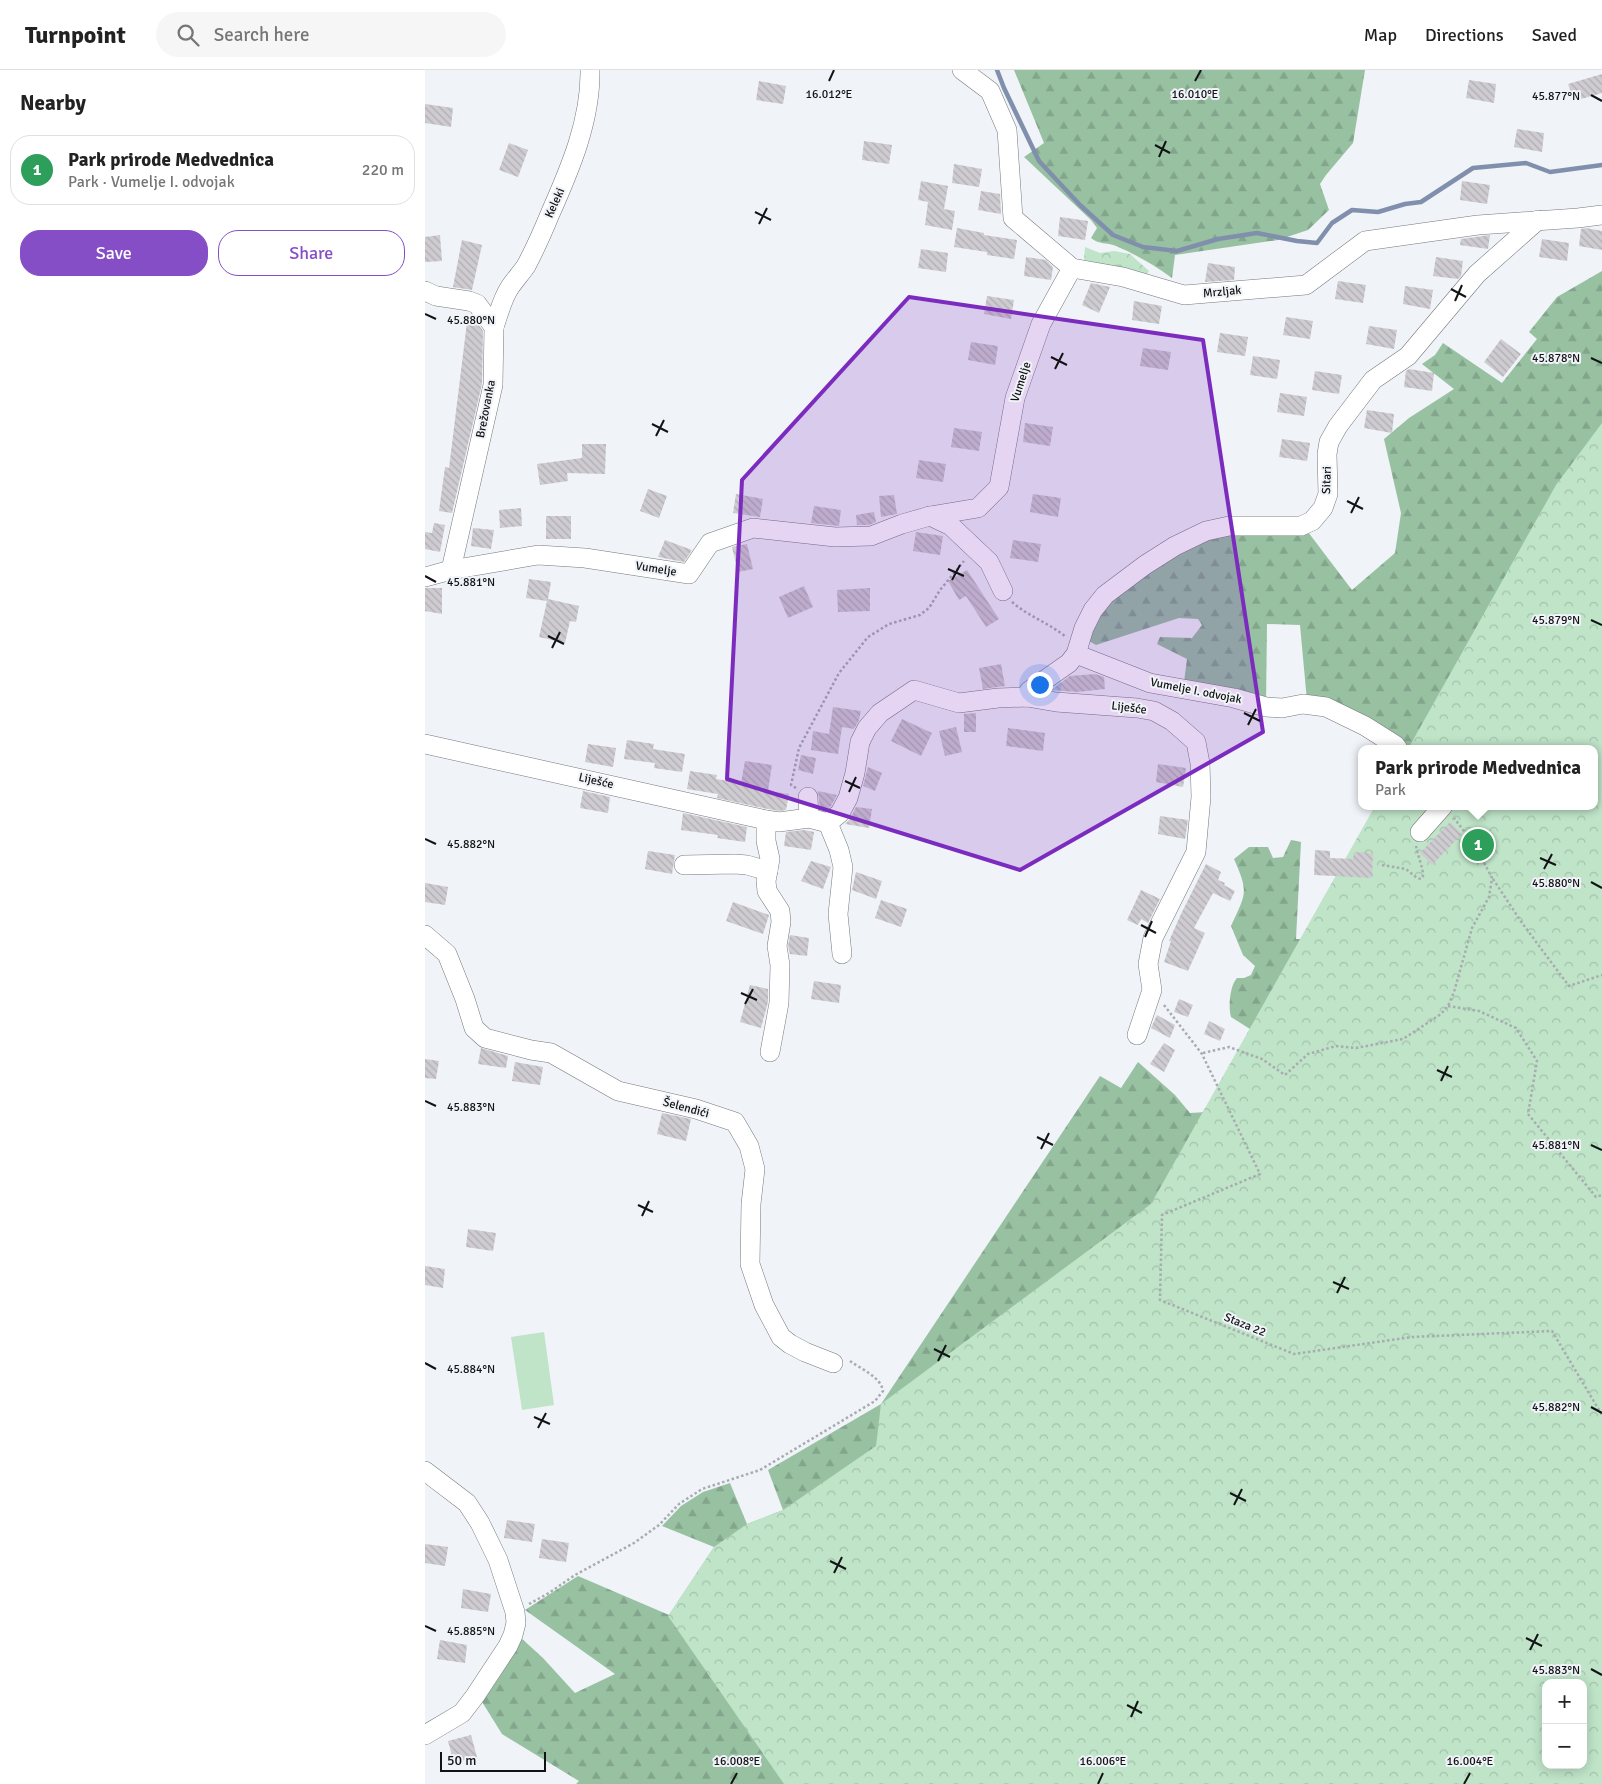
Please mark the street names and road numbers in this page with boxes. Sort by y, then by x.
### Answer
street label: Keleki [542,186,568,220]
street label: Mrzljak [1202,283,1242,301]
street label: Vumelje [1007,360,1035,404]
street label: Brežovanka [473,379,499,439]
street label: Sitari [1319,466,1335,494]
street label: Vumelje [634,558,678,580]
street label: Vumelje I. odvojak [1149,675,1243,707]
street label: Liješće [1110,698,1148,718]
street label: Liješće [577,770,615,792]
street label: Šelendići [661,1095,711,1121]
street label: Staza 22 [1222,1310,1268,1340]

